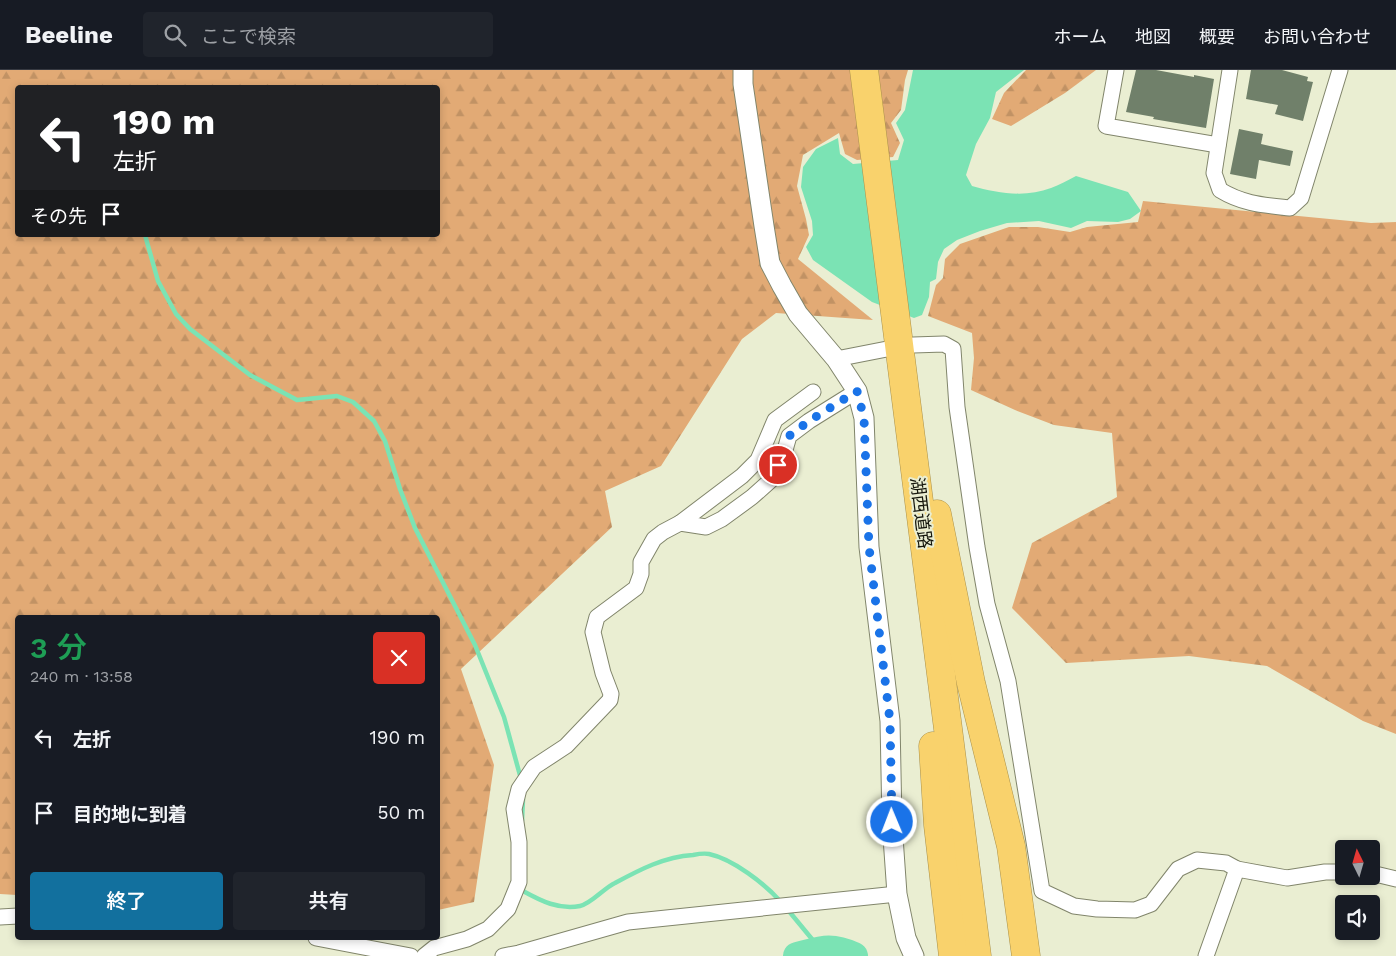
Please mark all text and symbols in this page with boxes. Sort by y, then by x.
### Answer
search box [143,12,493,57]
text: Beeline [25,21,113,49]
icon: search [161,21,189,49]
text: ここで検索 [201,25,296,48]
text: ホーム [1054,26,1107,47]
text: 地図 [1135,26,1171,47]
text: 概要 [1199,26,1235,47]
text: お問い合わせ [1263,26,1371,47]
text: 190 m [113,101,215,143]
icon: left [30,105,95,170]
text: 左折 [113,149,157,174]
icon: arrive [97,200,125,228]
text: その先 [30,205,87,228]
pin [757,444,799,486]
icon: arrive [764,451,792,479]
street label: 湖西道路 [907,476,936,550]
text: 3 分 [30,630,87,665]
button: close [373,632,425,684]
text: 240 m · 13:58 [30,667,133,686]
icon: left [30,724,58,752]
text: 190 m [369,726,425,749]
text: 左折 [73,728,111,751]
position arrow [865,795,917,847]
icon: arrive [30,799,58,827]
text: 50 m [378,801,425,824]
text: 目的地に到着 [73,803,187,826]
north arrow [1335,840,1380,885]
map controls [1335,840,1380,940]
button: 終了 [30,872,223,930]
button: 共有 [233,872,425,930]
button: sound [1335,895,1380,940]

